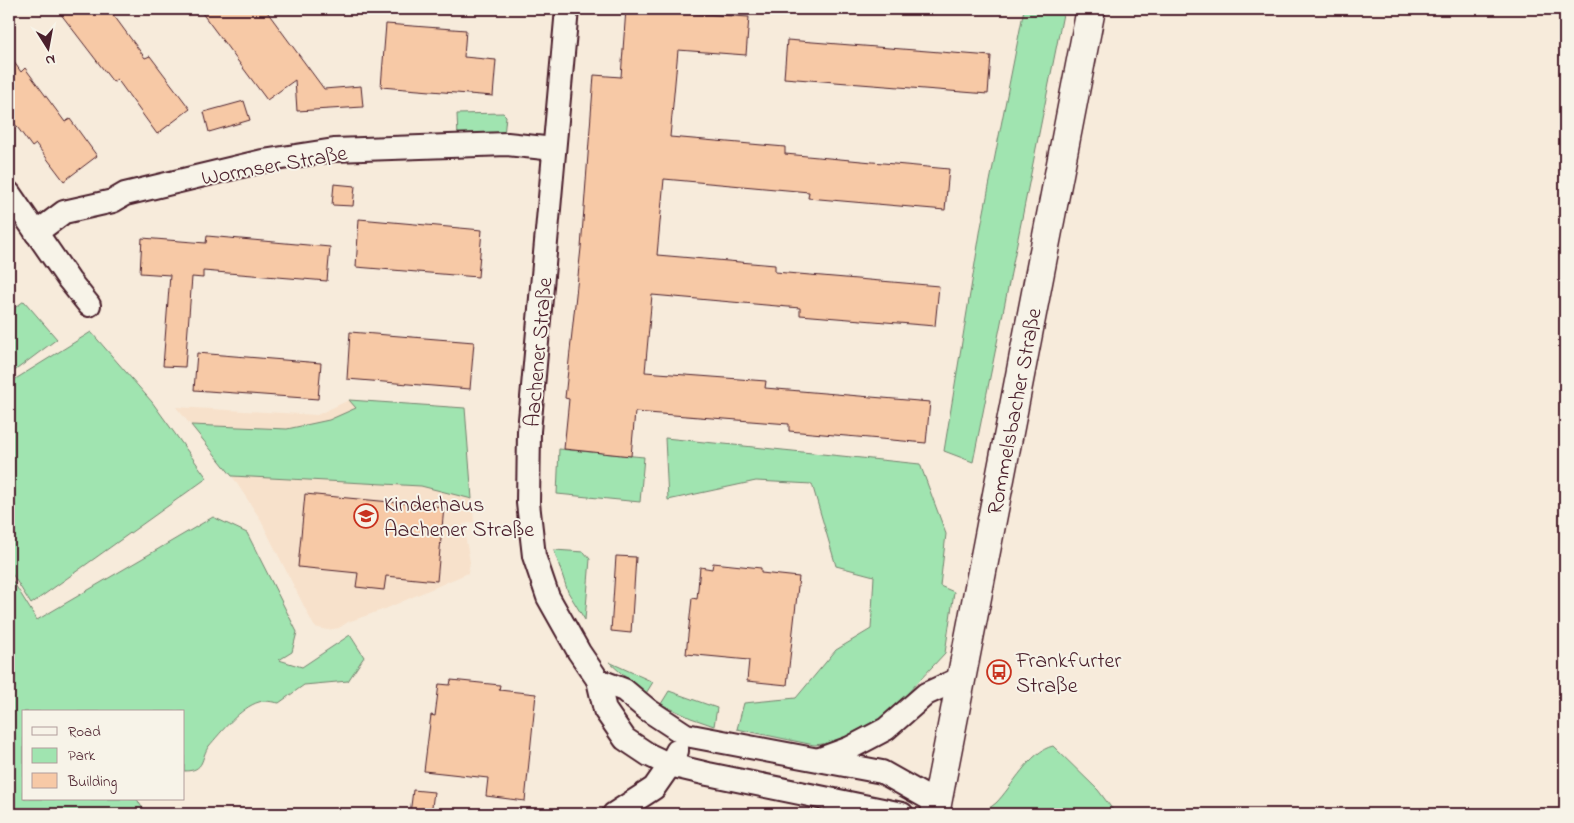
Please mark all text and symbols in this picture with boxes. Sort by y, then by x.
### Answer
north arrow [22,22,72,72]
text: N [44,48,57,70]
street label: Wormser Straße [199,138,350,196]
street label: Aachener Straße [518,276,562,428]
street label: Rommelsbacher Straße [980,305,1052,518]
place label: Kinderhaus Aachener Straße [384,490,534,547]
school or university icon: Kinderhaus Aachener Straße [353,503,379,529]
place label: Frankfurter Straße [1015,646,1121,703]
bus stop icon: Frankfurter Straße [986,659,1012,685]
legend [22,710,185,800]
text: Road [68,721,101,743]
text: Park [68,745,96,767]
text: Building [67,771,117,794]

